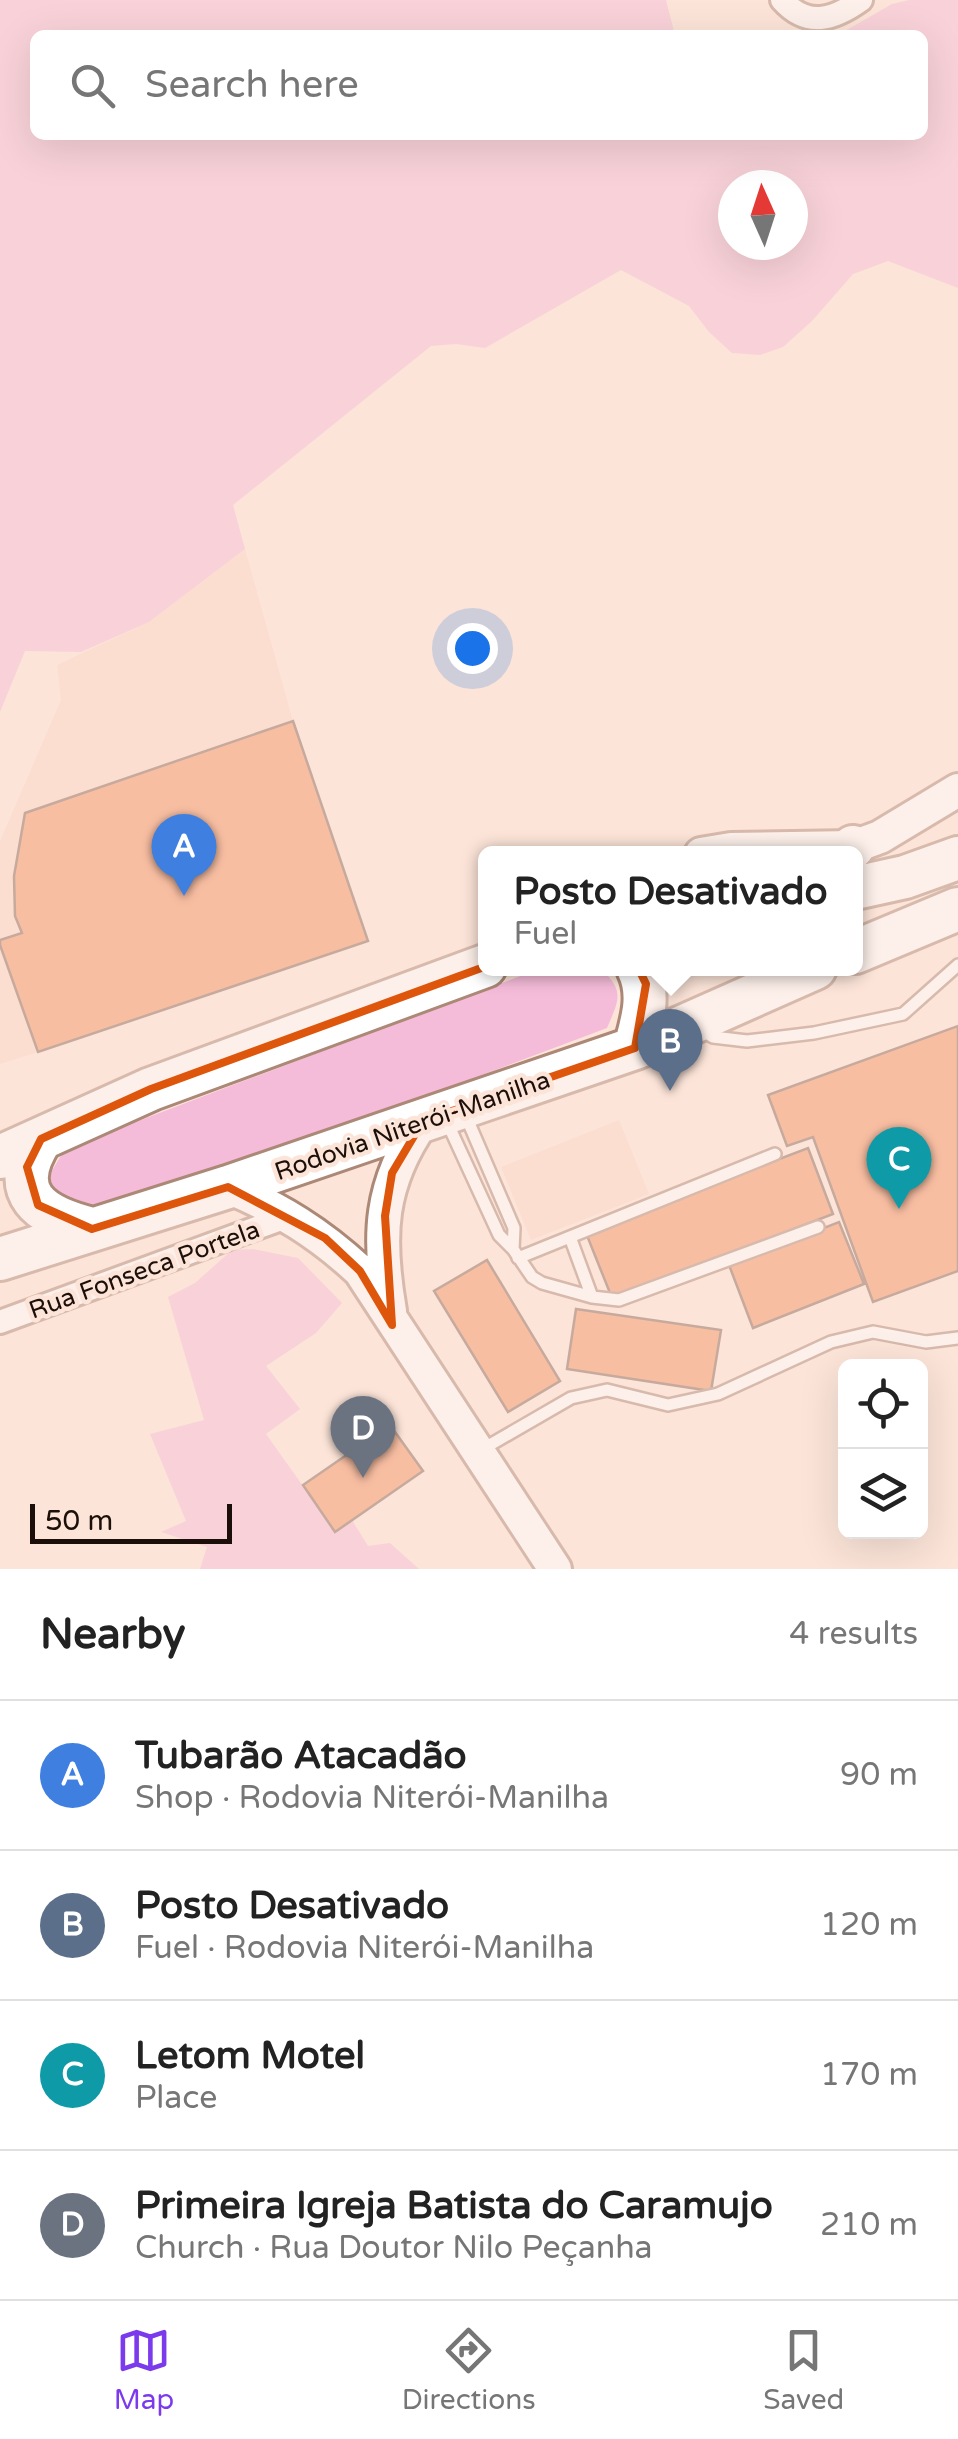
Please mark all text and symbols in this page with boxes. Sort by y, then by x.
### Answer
search box [30,30,928,140]
icon: search [65,58,120,113]
text: Search here [145,62,359,108]
north arrow [718,170,808,260]
your location [447,623,498,674]
pin: A [152,814,216,896]
popup [478,846,863,976]
text: Posto Desativado [513,869,828,915]
text: Fuel [513,915,577,953]
pin: B [638,1008,702,1091]
street label: Rodovia Niterói-Manilha [271,1065,554,1187]
pin: C [866,1126,932,1209]
street label: Rua Fonseca Portela [25,1214,264,1326]
map controls [838,1359,928,1539]
button: locate [838,1359,928,1449]
pin: D [330,1396,396,1478]
button: layers [838,1449,928,1539]
scale bar [30,1499,232,1544]
text: 50 m [45,1504,113,1538]
text: Nearby [40,1609,185,1660]
text: 4 results [789,1615,918,1653]
text: Tubarão Atacadão [135,1733,467,1779]
text: A [61,1756,84,1794]
text: 90 m [840,1756,918,1794]
text: Shop · Rodovia Niterói-Manilha [135,1779,609,1817]
text: Posto Desativado [135,1883,449,1929]
text: B [61,1906,84,1944]
text: 120 m [820,1906,918,1944]
text: Fuel · Rodovia Niterói-Manilha [135,1929,594,1967]
text: Letom Motel [135,2033,365,2079]
text: C [61,2056,84,2094]
text: 170 m [820,2056,918,2094]
text: Place [135,2079,217,2117]
text: Primeira Igreja Batista do Caramujo [135,2183,773,2229]
text: D [60,2206,85,2244]
text: 210 m [820,2206,918,2244]
text: Church · Rua Doutor Nilo Peçanha [135,2229,653,2267]
tab: Map [114,2323,174,2417]
tab: Directions [402,2323,536,2417]
tab: Saved [763,2323,844,2417]

